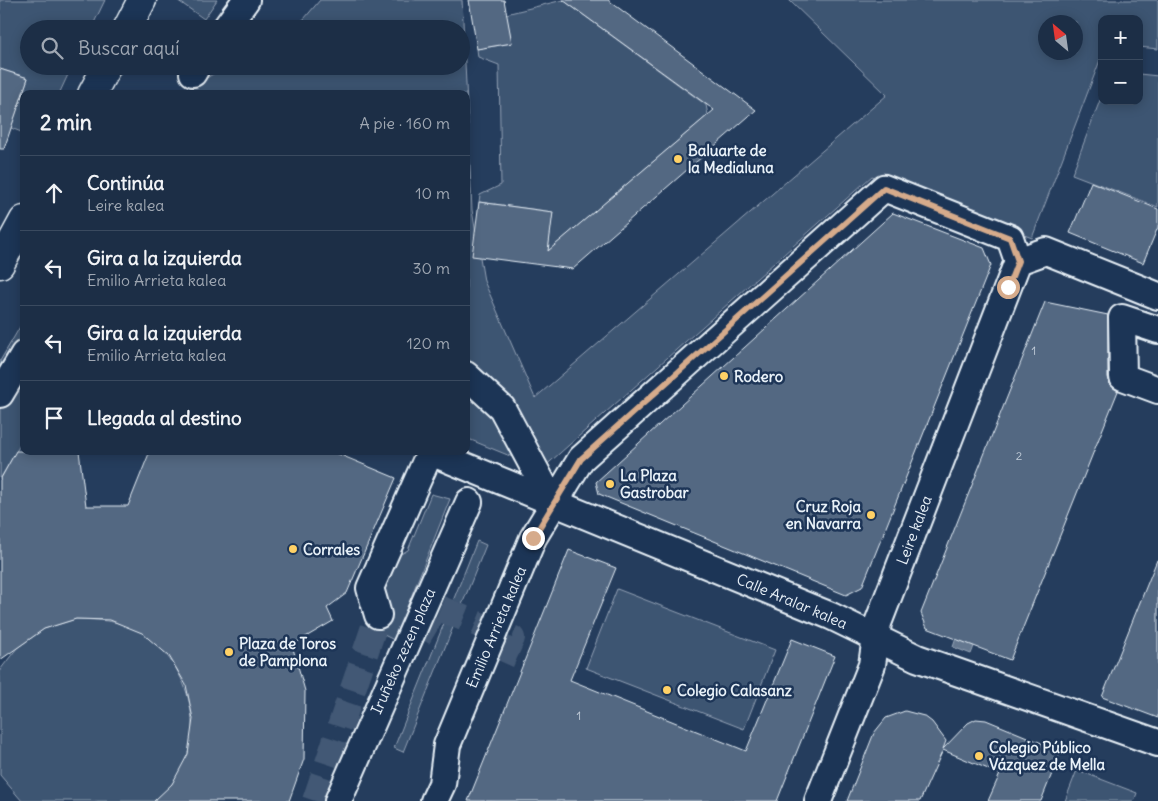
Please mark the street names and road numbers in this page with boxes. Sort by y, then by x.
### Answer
street label: Leire kalea [892,492,936,567]
street label: Emilio Arrieta kalea [462,563,530,691]
street label: Calle Aralar kalea [734,569,851,633]
street label: Iruñeko zezen plaza [367,585,440,717]

